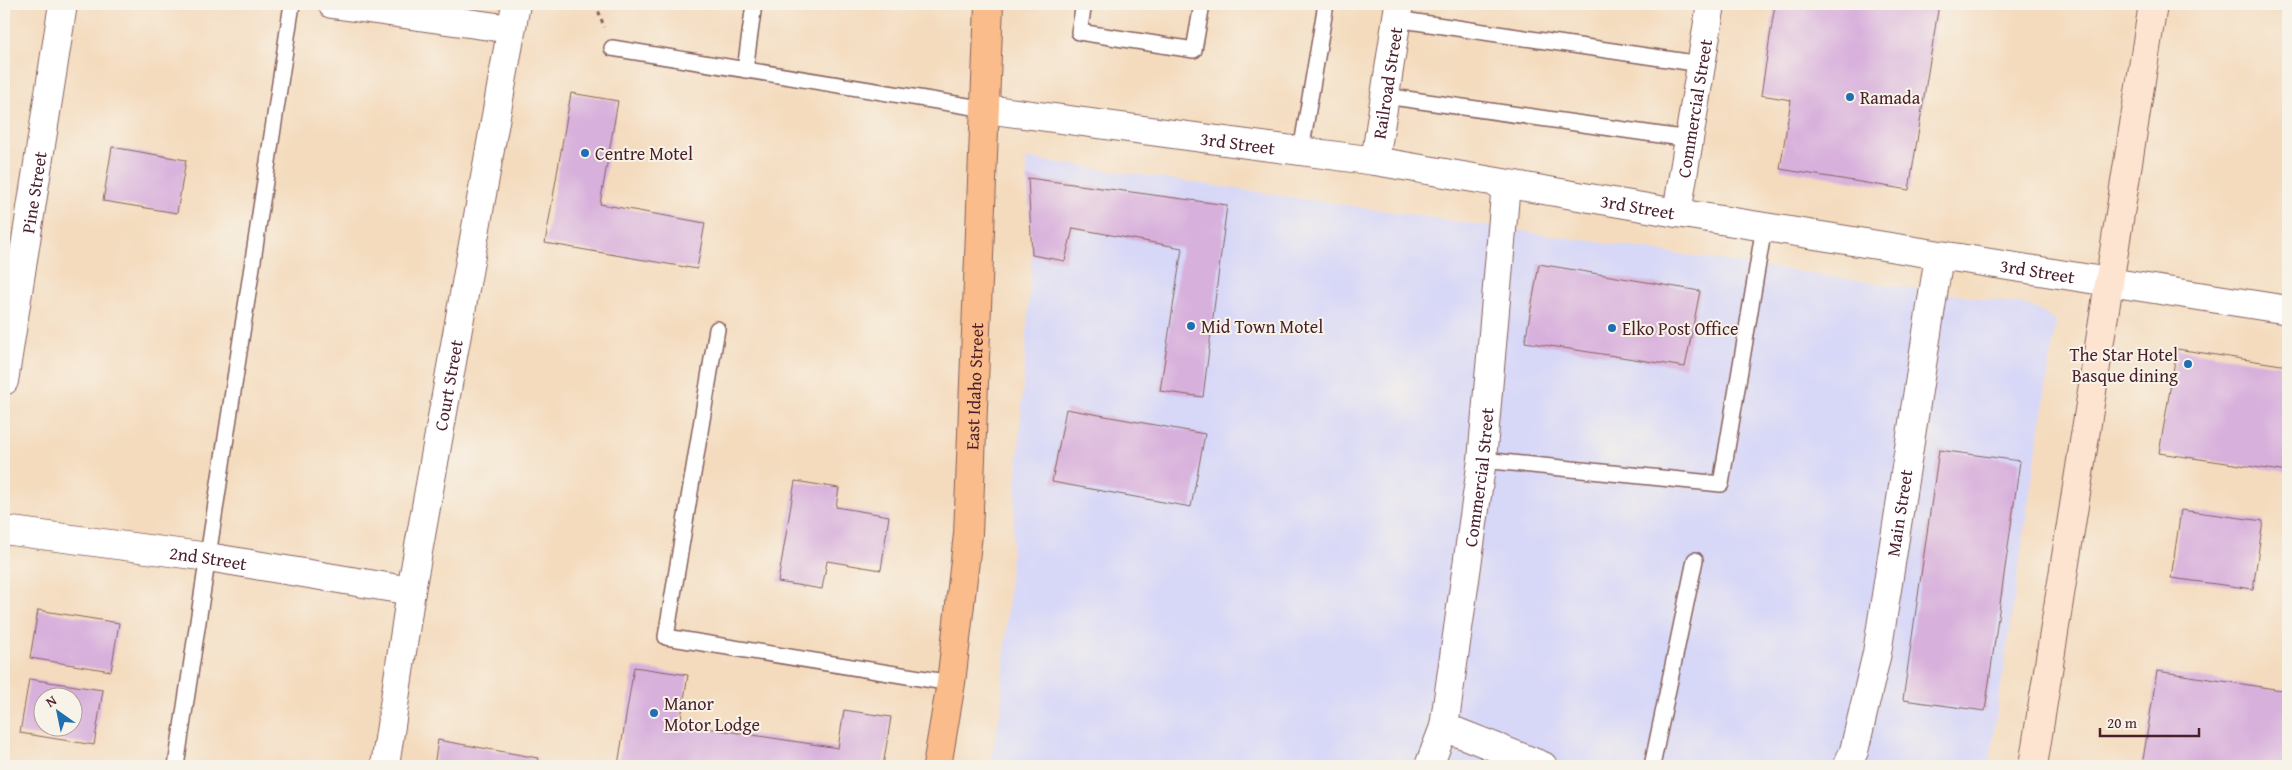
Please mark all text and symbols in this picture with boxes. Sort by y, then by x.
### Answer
street label: Railroad Street [1365,24,1409,141]
street label: Commercial Street [1669,36,1719,180]
place label: Ramada [1860,84,1921,111]
marker: Ramada [1844,91,1856,103]
street label: 3rd Street [1199,124,1277,161]
place label: Centre Motel [595,140,693,167]
marker: Centre Motel [579,147,591,159]
street label: Pine Street [14,149,53,235]
street label: 3rd Street [1598,187,1678,226]
street label: 3rd Street [1998,251,2077,290]
place label: Mid Town Motel [1201,313,1323,340]
place label: Elko Post Office [1622,315,1738,342]
marker: Mid Town Motel [1185,320,1197,332]
street label: East Idaho Street [958,321,990,451]
marker: Elko Post Office [1606,322,1618,334]
street label: Court Street [426,337,469,433]
place label: The Star Hotel Basque dining [2069,341,2178,389]
marker: The Star Hotel Basque dining [2182,358,2194,370]
street label: Commercial Street [1456,406,1500,549]
street label: Main Street [1879,467,1919,558]
street label: 2nd Street [168,539,250,577]
north arrow [32,688,82,738]
text: N [42,690,61,712]
place label: Manor Motor Lodge [664,690,760,738]
scale bar [2100,705,2198,737]
marker: Manor Motor Lodge [648,707,660,719]
text: 20 m [2107,712,2138,733]

